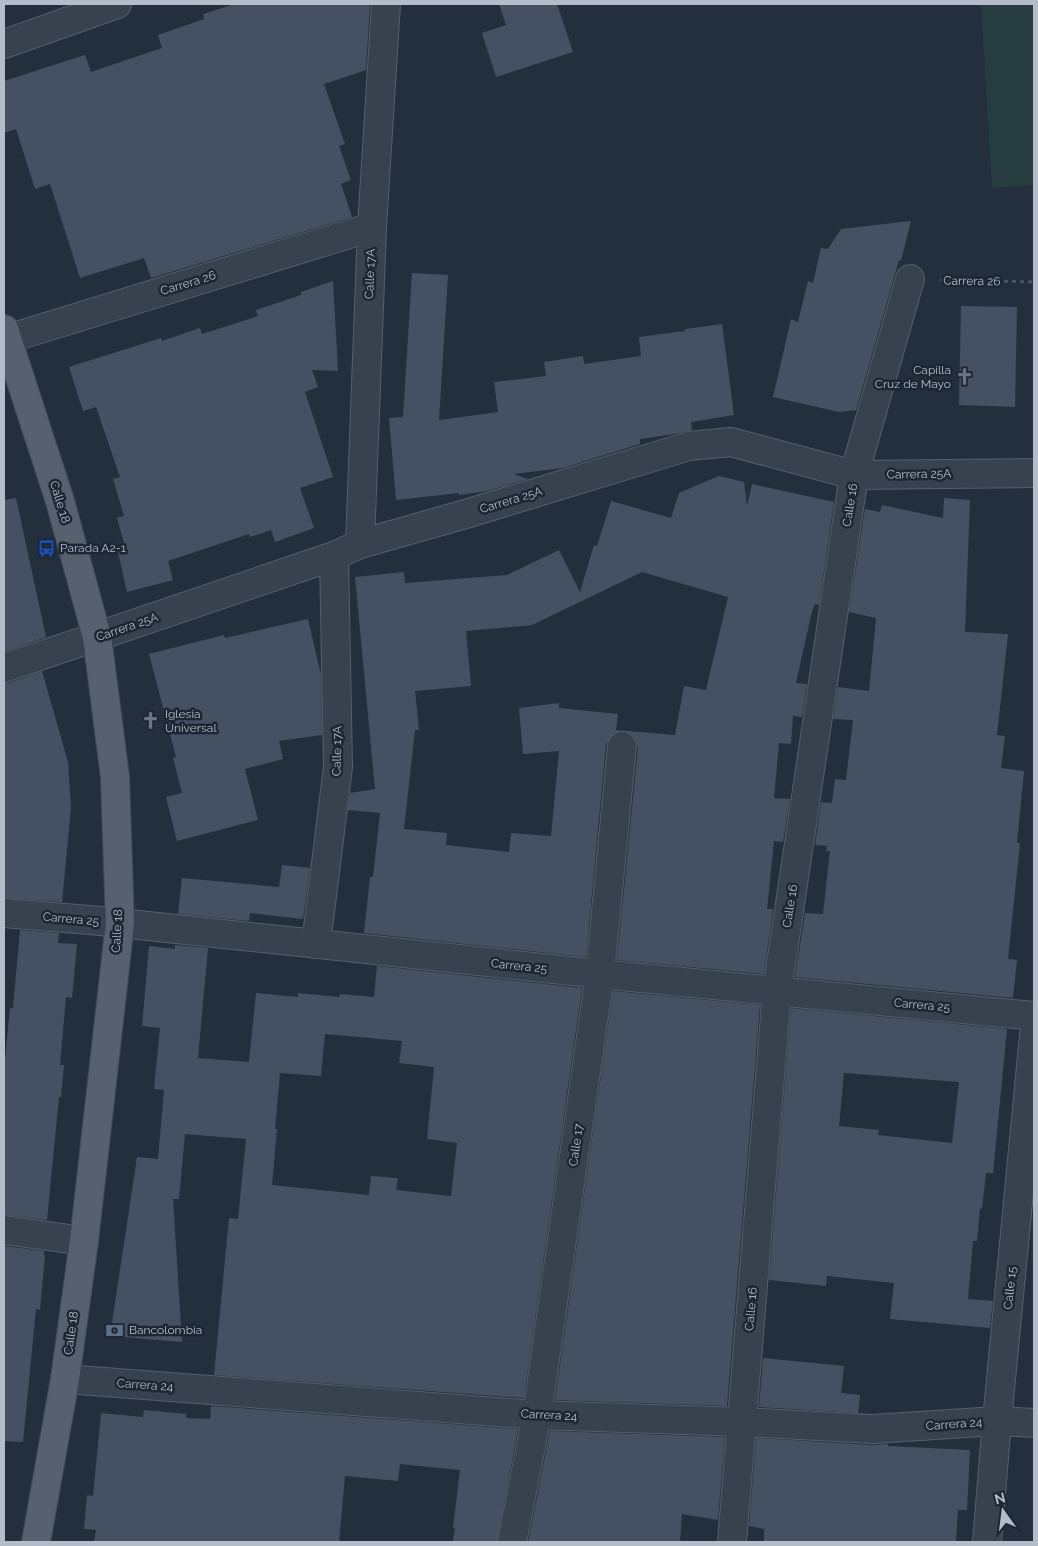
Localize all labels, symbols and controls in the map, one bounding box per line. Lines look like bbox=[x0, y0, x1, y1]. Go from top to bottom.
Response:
street label: Calle 17A bbox=[362, 249, 378, 299]
street label: Carrera 26 bbox=[159, 268, 217, 298]
street label: Carrera 26 bbox=[943, 274, 1001, 288]
place label: Capilla Cruz de Mayo bbox=[875, 363, 951, 391]
church icon: Capilla Cruz de Mayo bbox=[955, 367, 975, 387]
street label: Carrera 25A bbox=[887, 466, 951, 482]
street label: Calle 18 bbox=[47, 479, 73, 525]
street label: Calle 16 bbox=[840, 482, 860, 528]
street label: Carrera 25A bbox=[478, 484, 544, 516]
bus stop icon: Parada A2-1 bbox=[36, 538, 56, 558]
place label: Parada A2-1 bbox=[60, 541, 126, 555]
street label: Carrera 25A bbox=[94, 610, 160, 644]
place label: Iglesia Universal bbox=[165, 707, 217, 735]
church icon: Iglesia Universal bbox=[141, 711, 161, 731]
street label: Calle 17A bbox=[330, 726, 344, 776]
street label: Calle 16 bbox=[780, 883, 800, 929]
street label: Calle 18 bbox=[109, 909, 125, 953]
street label: Carrera 25 bbox=[42, 910, 100, 928]
street label: Carrera 25 bbox=[490, 956, 548, 976]
street label: Carrera 25 bbox=[893, 996, 951, 1014]
street label: Calle 17 bbox=[566, 1122, 586, 1167]
street label: Calle 15 bbox=[1001, 1265, 1019, 1310]
street label: Calle 16 bbox=[742, 1287, 760, 1331]
street label: Calle 18 bbox=[61, 1310, 81, 1356]
bank icon: Bancolombia bbox=[105, 1320, 125, 1340]
place label: Bancolombia bbox=[129, 1323, 202, 1337]
street label: Carrera 24 bbox=[116, 1376, 174, 1394]
street label: Carrera 24 bbox=[520, 1407, 578, 1423]
street label: Carrera 24 bbox=[925, 1415, 983, 1433]
north arrow bbox=[978, 1486, 1028, 1536]
text: N bbox=[993, 1489, 1007, 1507]

